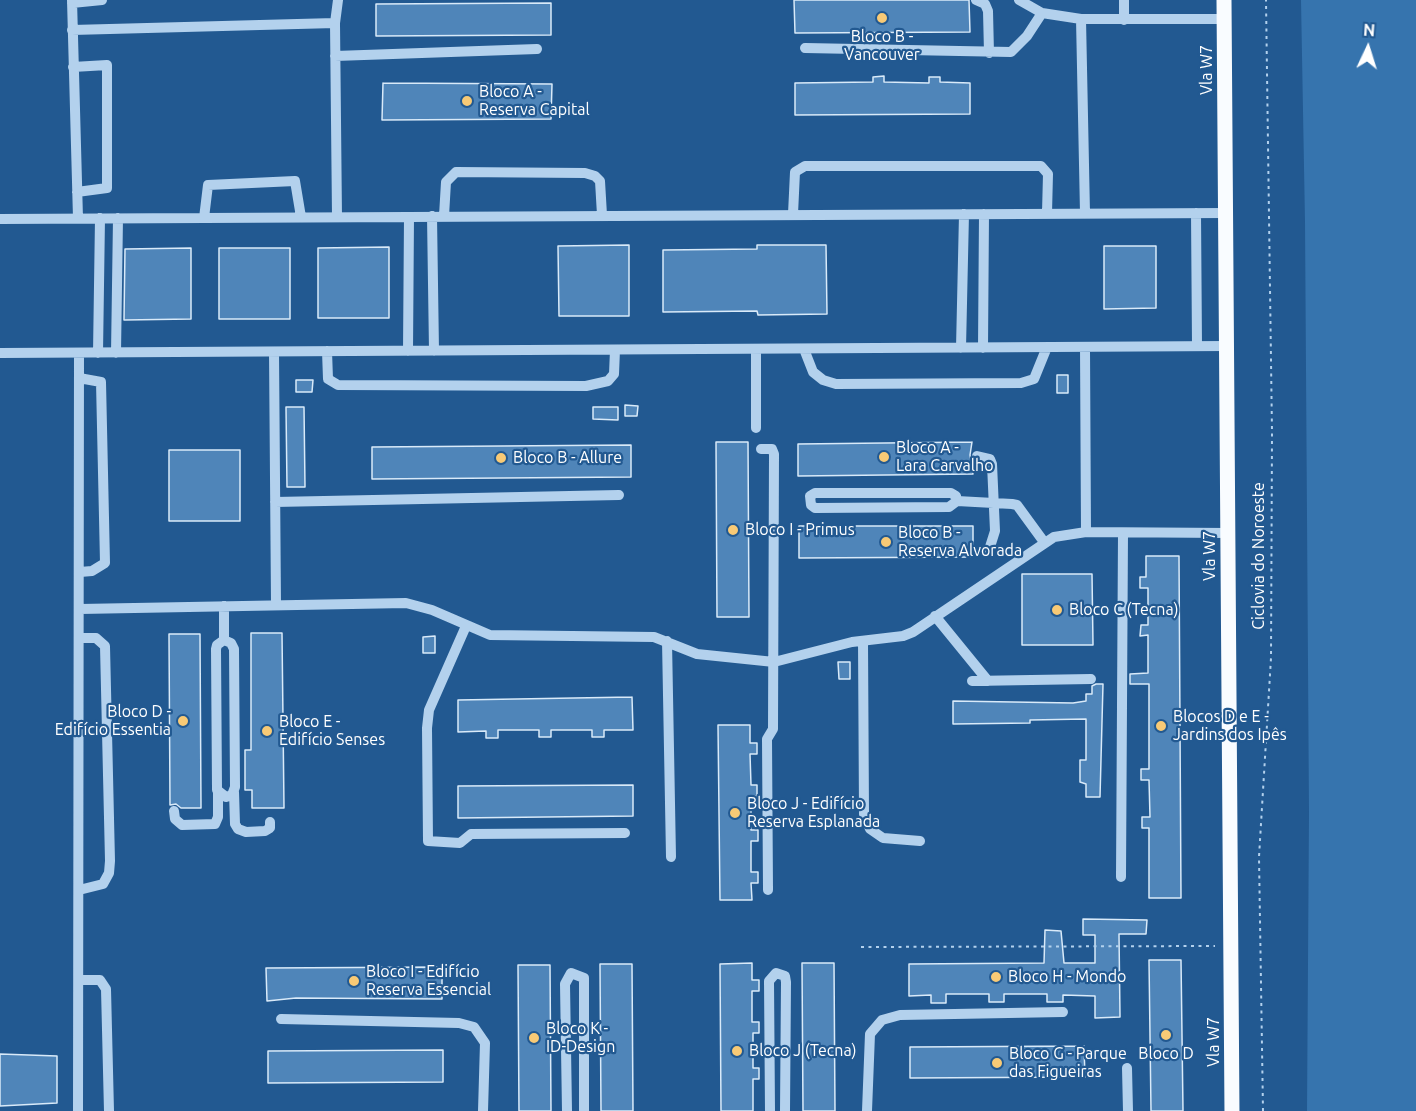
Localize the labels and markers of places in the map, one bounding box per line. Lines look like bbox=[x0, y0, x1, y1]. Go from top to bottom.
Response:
marker: Bloco B - Vancouver bbox=[875, 11, 889, 25]
place label: Bloco B - Vancouver bbox=[844, 27, 920, 65]
place label: Bloco A - Reserva Capital bbox=[479, 82, 590, 120]
marker: Bloco A - Reserva Capital bbox=[460, 94, 474, 108]
place label: Bloco A - Lara Carvalho bbox=[896, 438, 993, 476]
place label: Bloco B - Allure bbox=[513, 448, 622, 468]
marker: Bloco A - Lara Carvalho bbox=[877, 450, 891, 464]
marker: Bloco B - Allure bbox=[494, 451, 508, 465]
place label: Bloco I - Primus bbox=[745, 520, 855, 540]
marker: Bloco I - Primus bbox=[726, 523, 740, 537]
place label: Bloco B - Reserva Alvorada bbox=[898, 523, 1022, 561]
marker: Bloco B - Reserva Alvorada bbox=[879, 535, 893, 549]
place label: Bloco C (Tecna) bbox=[1069, 600, 1178, 620]
marker: Bloco C (Tecna) bbox=[1050, 603, 1064, 617]
place label: Bloco D - Edifício Essentia bbox=[55, 702, 171, 740]
place label: Blocos D e E - Jardins dos Ipês bbox=[1173, 707, 1287, 745]
place label: Bloco E - Edifício Senses bbox=[279, 712, 385, 750]
marker: Bloco D - Edifício Essentia bbox=[176, 714, 190, 728]
marker: Blocos D e E - Jardins dos Ipês bbox=[1154, 719, 1168, 733]
marker: Bloco E - Edifício Senses bbox=[260, 724, 274, 738]
place label: Bloco J - Edifício Reserva Esplanada bbox=[747, 794, 880, 832]
marker: Bloco J - Edifício Reserva Esplanada bbox=[728, 806, 742, 820]
place label: Bloco I - Edifício Reserva Essencial bbox=[366, 962, 491, 1000]
place label: Bloco H - Mondo bbox=[1008, 967, 1126, 987]
marker: Bloco H - Mondo bbox=[989, 970, 1003, 984]
marker: Bloco I - Edifício Reserva Essencial bbox=[347, 974, 361, 988]
place label: Bloco K - ID-Design bbox=[546, 1019, 615, 1057]
marker: Bloco D bbox=[1159, 1028, 1173, 1042]
marker: Bloco K - ID-Design bbox=[527, 1031, 541, 1045]
place label: Bloco J (Tecna) bbox=[749, 1041, 856, 1061]
marker: Bloco J (Tecna) bbox=[730, 1044, 744, 1058]
place label: Bloco G - Parque das Figueiras bbox=[1009, 1044, 1127, 1082]
place label: Bloco D bbox=[1138, 1044, 1194, 1064]
marker: Bloco G - Parque das Figueiras bbox=[990, 1056, 1004, 1070]

